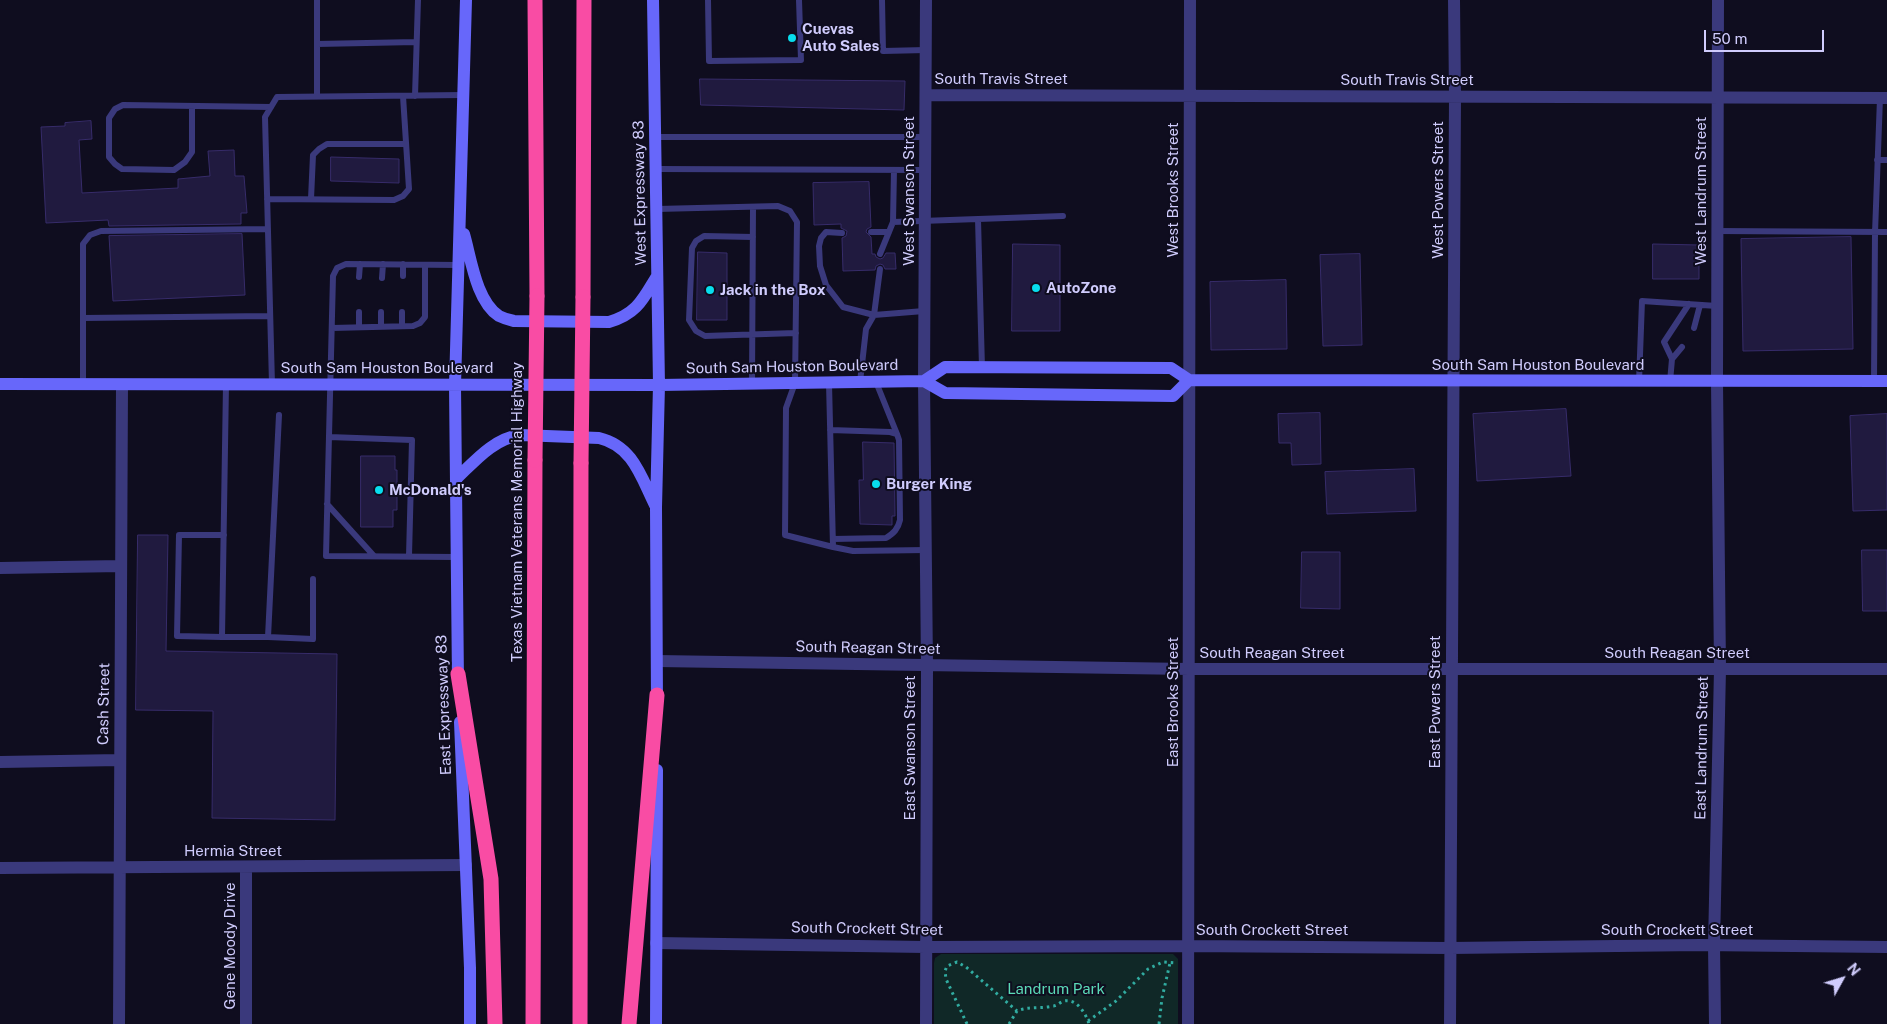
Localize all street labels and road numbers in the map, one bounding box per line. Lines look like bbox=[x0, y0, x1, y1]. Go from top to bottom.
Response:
street label: South Travis Street bbox=[934, 70, 1068, 88]
street label: South Travis Street bbox=[1340, 71, 1474, 89]
street label: West Swanson Street bbox=[900, 116, 918, 266]
street label: West Landrum Street bbox=[1692, 117, 1710, 265]
street label: West Expressway 83 bbox=[630, 120, 650, 266]
street label: West Powers Street bbox=[1429, 121, 1447, 259]
street label: West Brooks Street bbox=[1164, 122, 1182, 258]
street label: South Sam Houston Boulevard bbox=[685, 356, 899, 378]
street label: South Sam Houston Boulevard bbox=[1432, 356, 1644, 374]
street label: South Sam Houston Boulevard bbox=[281, 359, 493, 377]
street label: Texas Vietnam Veterans Memorial Highway bbox=[508, 362, 526, 662]
street label: East Expressway 83 bbox=[433, 634, 455, 776]
street label: East Powers Street bbox=[1426, 635, 1444, 769]
street label: East Brooks Street bbox=[1164, 637, 1182, 767]
street label: South Reagan Street bbox=[795, 638, 941, 658]
street label: South Reagan Street bbox=[1199, 644, 1345, 662]
street label: South Reagan Street bbox=[1604, 644, 1750, 662]
street label: Cash Street bbox=[94, 663, 114, 745]
street label: East Swanson Street bbox=[901, 675, 919, 821]
street label: East Landrum Street bbox=[1692, 676, 1712, 820]
street label: Hermia Street bbox=[184, 842, 282, 860]
street label: Gene Moody Drive bbox=[221, 883, 239, 1009]
street label: South Crockett Street bbox=[791, 919, 943, 939]
street label: South Crockett Street bbox=[1196, 921, 1348, 939]
street label: South Crockett Street bbox=[1601, 921, 1753, 939]

